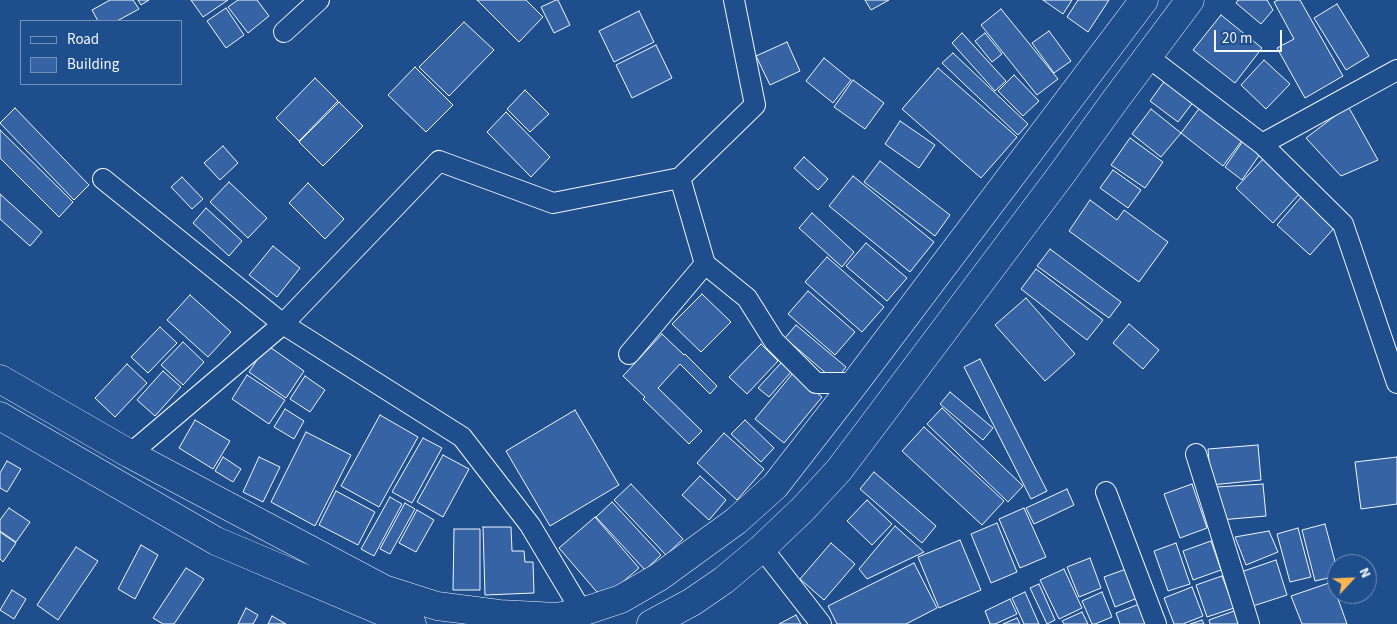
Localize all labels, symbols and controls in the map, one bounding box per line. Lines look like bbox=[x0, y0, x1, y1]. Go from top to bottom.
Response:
legend bbox=[20, 20, 182, 85]
scale bar bbox=[1217, 20, 1284, 52]
text: 20 m bbox=[1222, 28, 1252, 49]
text: Road bbox=[67, 29, 99, 50]
text: Building bbox=[67, 54, 119, 75]
north arrow bbox=[1327, 554, 1377, 604]
text: N bbox=[1354, 565, 1376, 582]

